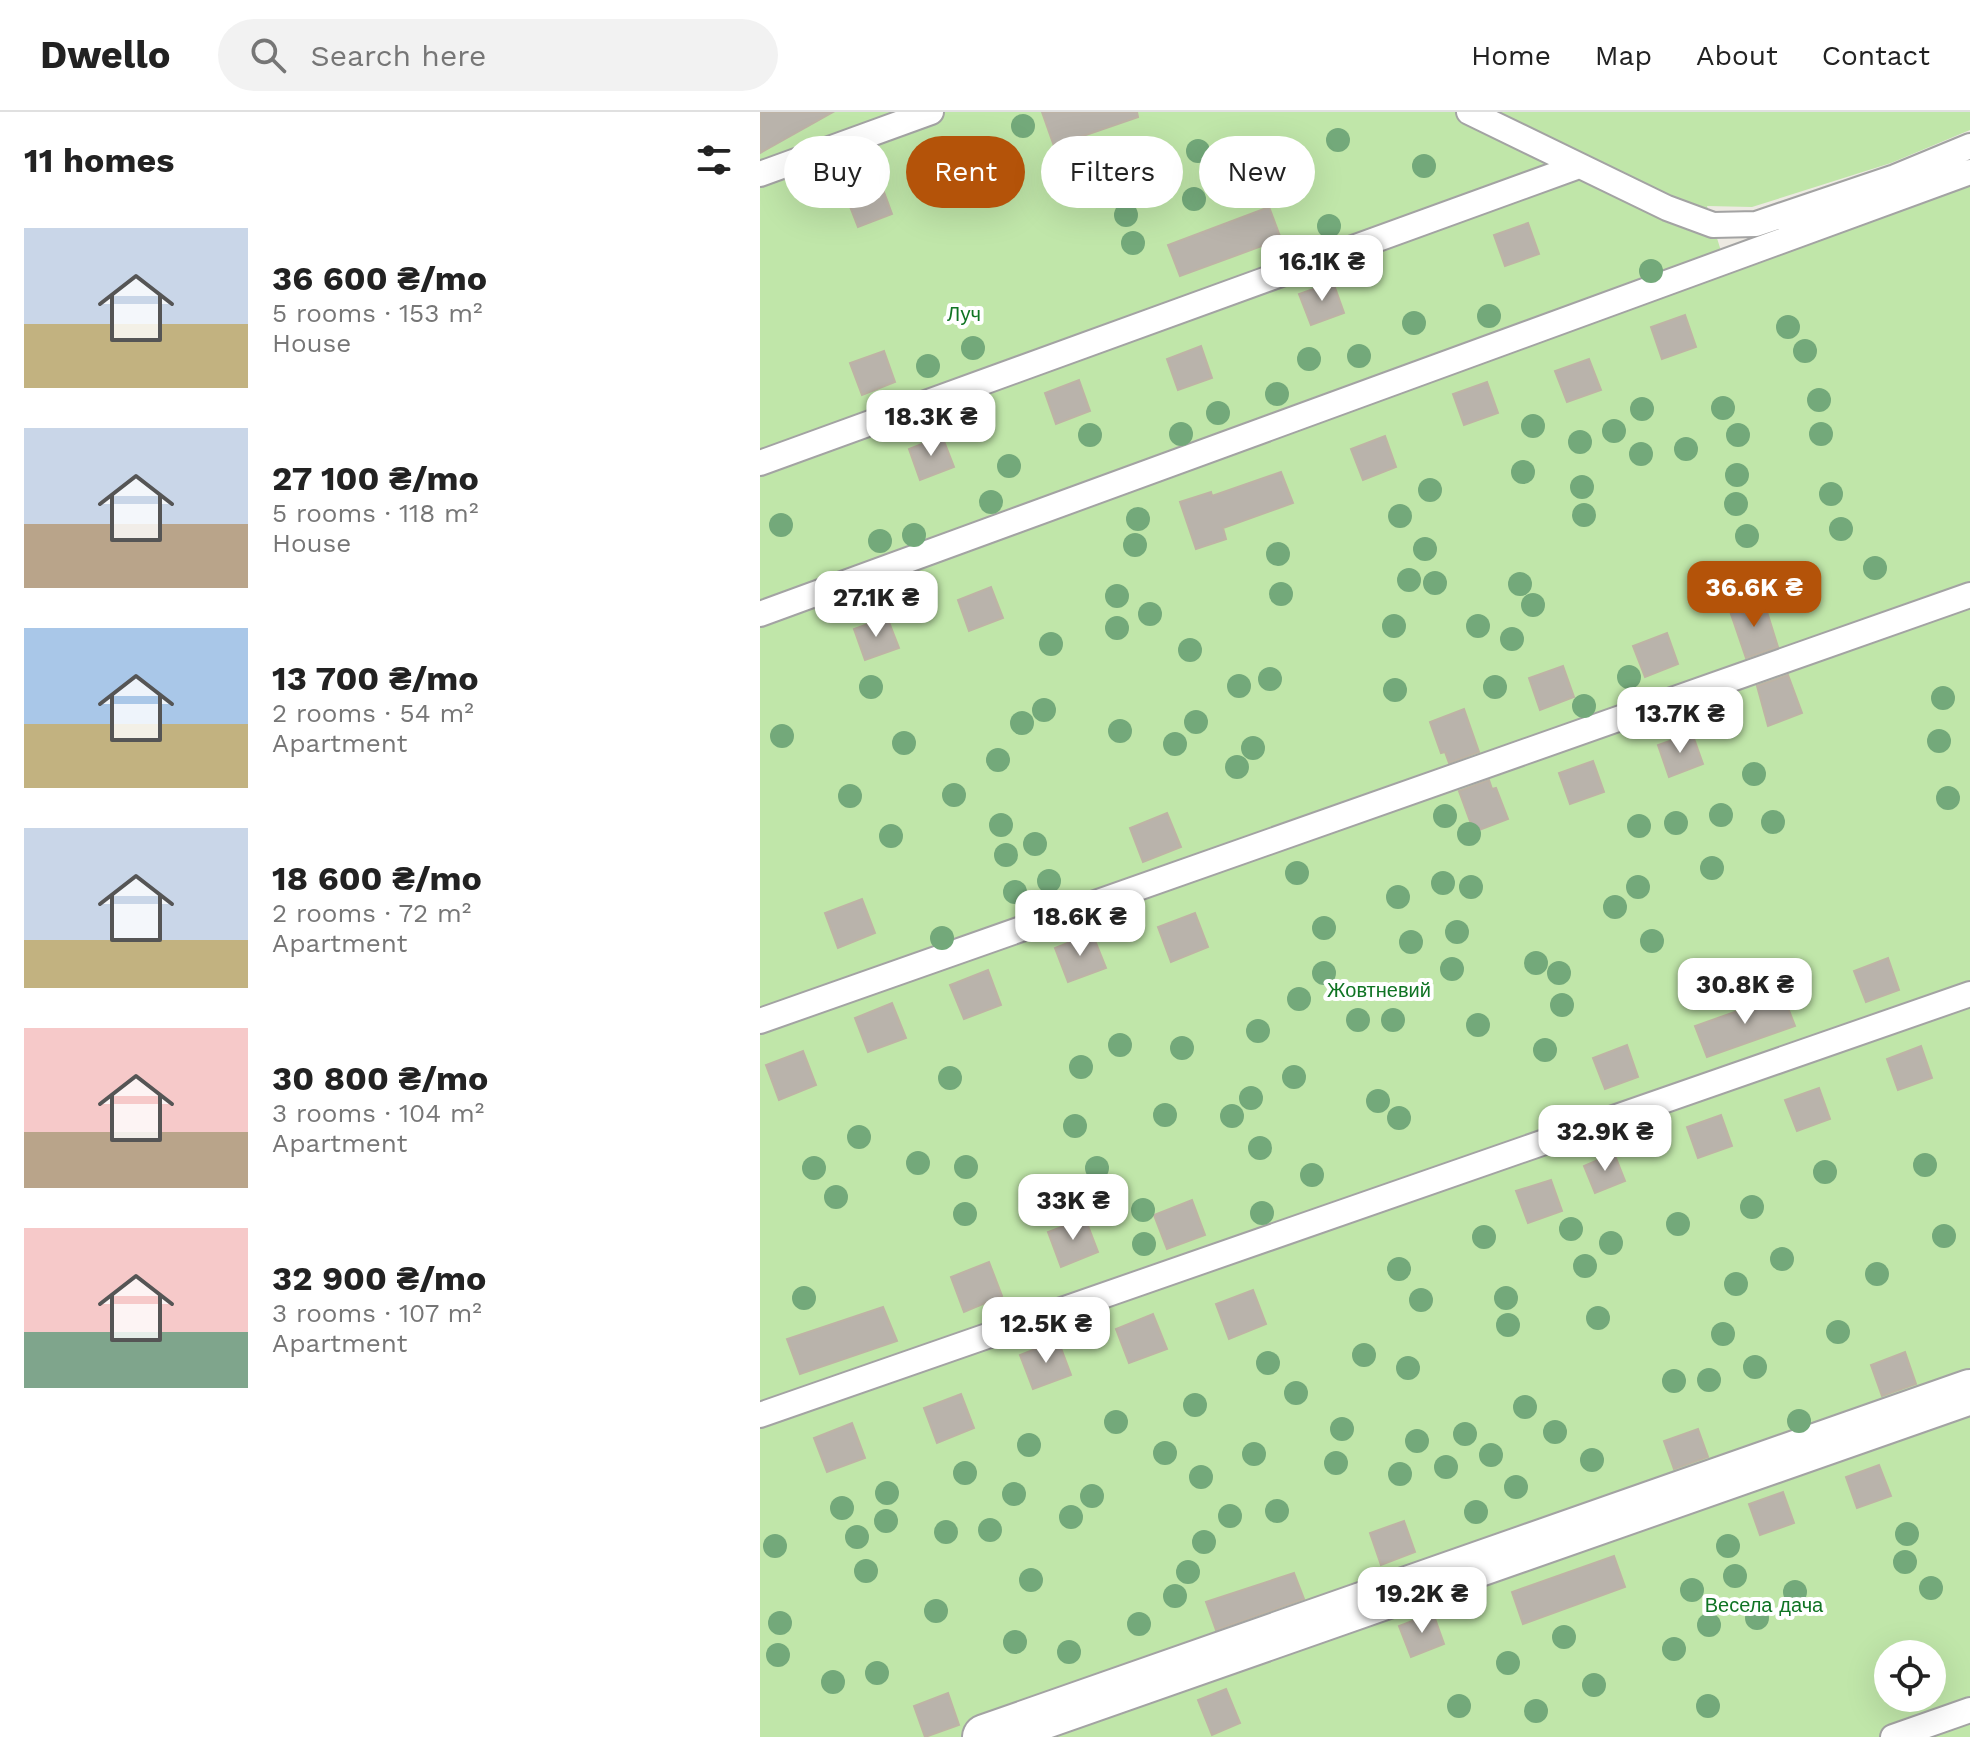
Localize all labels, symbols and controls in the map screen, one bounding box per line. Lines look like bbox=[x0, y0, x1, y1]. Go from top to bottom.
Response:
search box bbox=[218, 19, 778, 91]
text: Dwello bbox=[40, 33, 170, 77]
icon: search bbox=[246, 33, 290, 77]
text: Search here bbox=[310, 38, 486, 73]
text: Home bbox=[1471, 39, 1551, 72]
text: Map bbox=[1595, 39, 1652, 72]
text: About bbox=[1696, 39, 1778, 72]
text: Contact bbox=[1822, 39, 1930, 72]
chip: Buy bbox=[784, 136, 890, 208]
chip: Rent bbox=[906, 136, 1025, 208]
chip: Filters bbox=[1041, 136, 1183, 208]
chip: New bbox=[1199, 136, 1315, 208]
icon: filters bbox=[692, 138, 736, 182]
text: 11 homes bbox=[24, 140, 174, 180]
pin: 16.1K ₴ bbox=[1248, 235, 1396, 303]
text: 16.1K ₴ bbox=[1279, 246, 1365, 276]
text: 36 600 ₴/mo bbox=[272, 258, 487, 298]
icon: home bbox=[88, 260, 184, 356]
text: 5 rooms · 153 m² bbox=[272, 298, 483, 328]
park label: Луч bbox=[947, 302, 981, 326]
text: House bbox=[272, 328, 351, 358]
pin: 18.3K ₴ bbox=[857, 390, 1005, 458]
text: 18.3K ₴ bbox=[884, 401, 978, 431]
text: 27 100 ₴/mo bbox=[272, 458, 479, 498]
icon: home bbox=[88, 460, 184, 556]
text: 5 rooms · 118 m² bbox=[272, 498, 478, 528]
text: House bbox=[272, 528, 351, 558]
pin: 36.6K ₴ bbox=[1680, 561, 1828, 629]
pin: 27.1K ₴ bbox=[802, 571, 950, 639]
text: 36.6K ₴ bbox=[1705, 572, 1803, 602]
text: 27.1K ₴ bbox=[833, 582, 919, 612]
text: 13 700 ₴/mo bbox=[272, 658, 479, 698]
icon: home bbox=[88, 660, 184, 756]
pin: 13.7K ₴ bbox=[1606, 687, 1754, 755]
text: 2 rooms · 54 m² bbox=[272, 698, 474, 728]
text: 13.7K ₴ bbox=[1635, 698, 1725, 728]
text: Apartment bbox=[272, 728, 408, 758]
text: 18 600 ₴/mo bbox=[272, 858, 482, 898]
icon: home bbox=[88, 860, 184, 956]
pin: 18.6K ₴ bbox=[1006, 890, 1154, 958]
text: 2 rooms · 72 m² bbox=[272, 898, 471, 928]
text: 18.6K ₴ bbox=[1033, 901, 1127, 931]
text: Apartment bbox=[272, 928, 408, 958]
pin: 30.8K ₴ bbox=[1671, 958, 1819, 1026]
text: 30.8K ₴ bbox=[1696, 969, 1794, 999]
park label: Жовтневий bbox=[1327, 978, 1431, 1002]
text: 30 800 ₴/mo bbox=[272, 1058, 488, 1098]
icon: home bbox=[88, 1060, 184, 1156]
text: 3 rooms · 104 m² bbox=[272, 1098, 484, 1128]
pin: 32.9K ₴ bbox=[1531, 1105, 1679, 1173]
text: 32.9K ₴ bbox=[1556, 1116, 1654, 1146]
text: Apartment bbox=[272, 1128, 408, 1158]
pin: 33K ₴ bbox=[1017, 1174, 1129, 1242]
text: 33K ₴ bbox=[1036, 1185, 1110, 1215]
text: 32 900 ₴/mo bbox=[272, 1258, 486, 1298]
icon: home bbox=[88, 1260, 184, 1356]
pin: 12.5K ₴ bbox=[972, 1297, 1120, 1365]
text: 3 rooms · 107 m² bbox=[272, 1298, 482, 1328]
text: 12.5K ₴ bbox=[1000, 1308, 1092, 1338]
text: Apartment bbox=[272, 1328, 408, 1358]
pin: 19.2K ₴ bbox=[1348, 1567, 1496, 1635]
text: 19.2K ₴ bbox=[1376, 1578, 1468, 1608]
park label: Весела дача bbox=[1705, 1593, 1824, 1617]
map controls bbox=[1874, 1640, 1946, 1712]
button: locate bbox=[1874, 1640, 1946, 1712]

